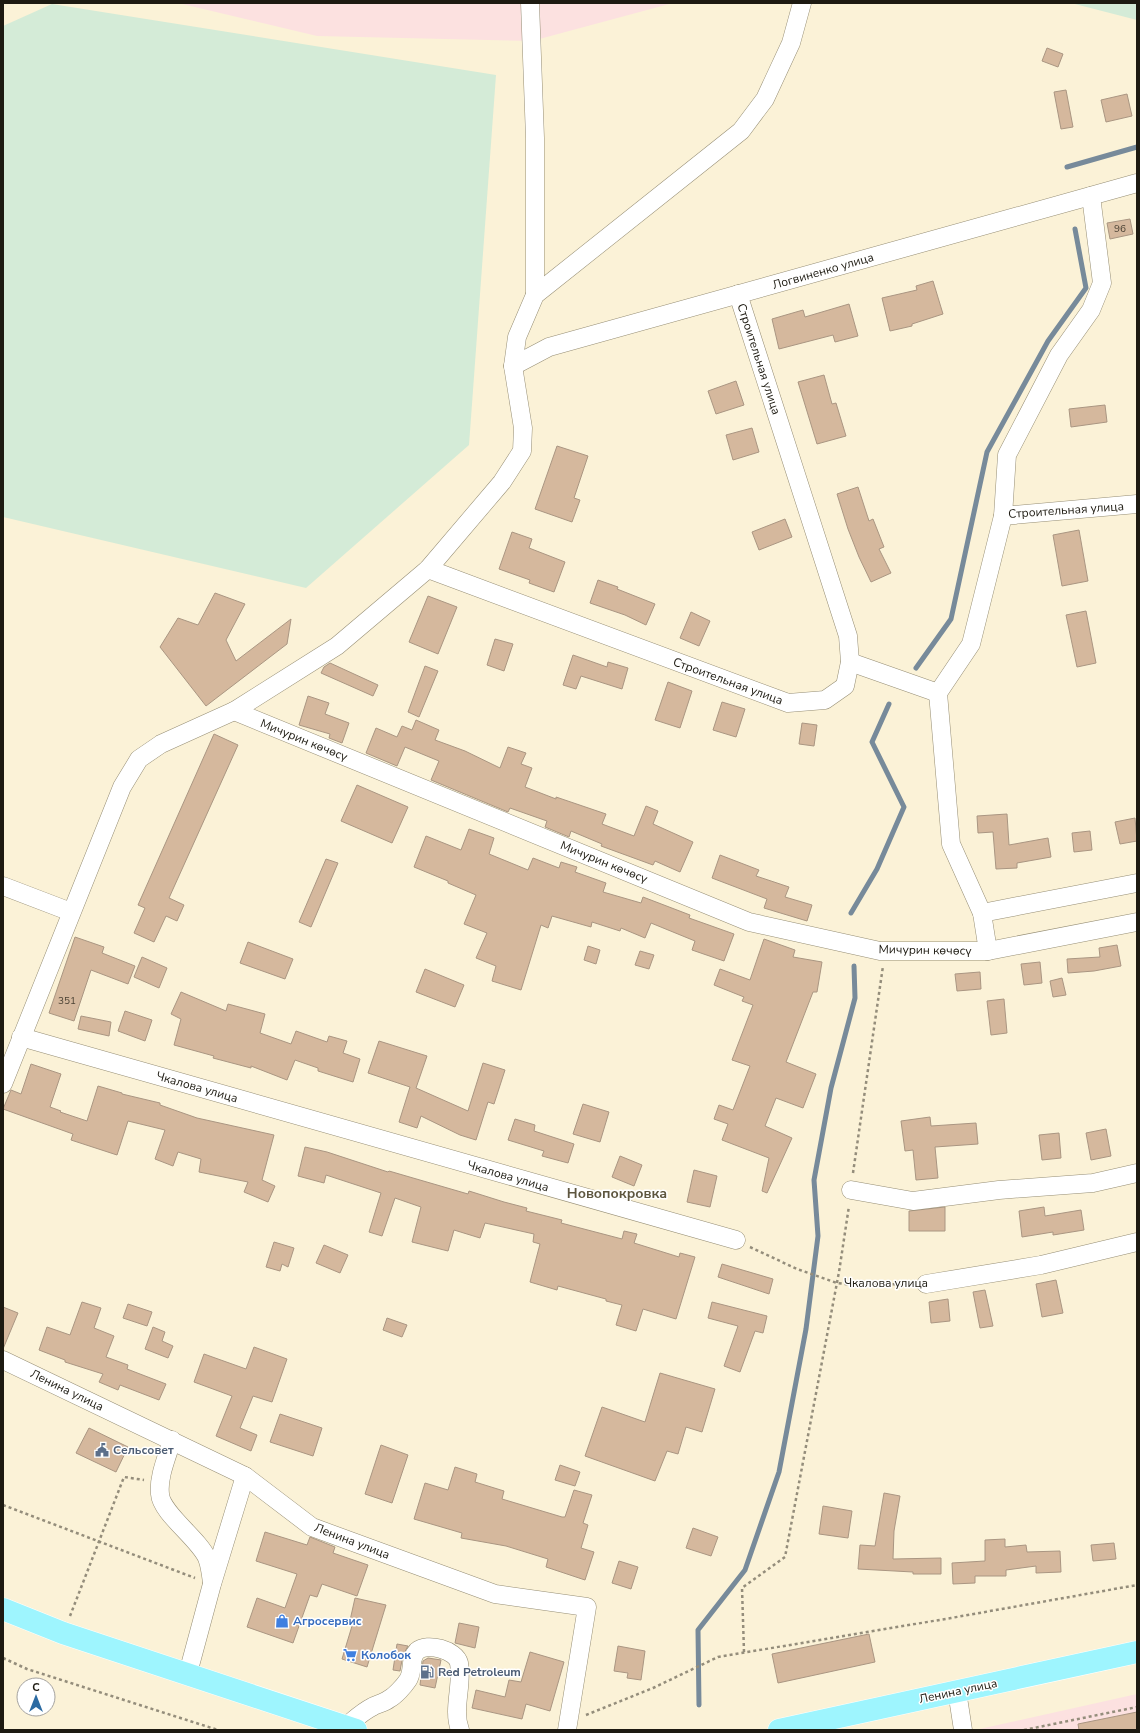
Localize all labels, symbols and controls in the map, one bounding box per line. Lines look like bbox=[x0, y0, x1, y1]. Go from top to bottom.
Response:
house number: 96 bbox=[1114, 222, 1126, 236]
street label: Логвиненко улица bbox=[770, 249, 876, 293]
street label: Строительная улица bbox=[733, 301, 785, 417]
street label: Строительная улица bbox=[1008, 498, 1124, 522]
street label: Строительная улица bbox=[671, 654, 785, 708]
street label: Мичурин көчөсү bbox=[258, 715, 351, 765]
street label: Мичурин көчөсү bbox=[558, 837, 651, 887]
street label: Мичурин көчөсү bbox=[878, 941, 972, 959]
house number: 351 bbox=[58, 994, 76, 1008]
street label: Чкалова улица bbox=[154, 1068, 240, 1106]
street label: Чкалова улица bbox=[465, 1157, 551, 1195]
district label: Новопокровка bbox=[567, 1184, 667, 1203]
street label: Чкалова улица bbox=[844, 1275, 928, 1291]
street label: Ленина улица bbox=[28, 1365, 106, 1415]
public building icon: Сельсовет bbox=[94, 1442, 110, 1458]
place label: Сельсовет bbox=[113, 1442, 174, 1458]
street label: Ленина улица bbox=[312, 1519, 392, 1563]
shop icon: Агросервис bbox=[274, 1613, 290, 1629]
place label: Агросервис bbox=[293, 1613, 362, 1629]
supermarket icon: Колобок bbox=[342, 1647, 358, 1663]
place label: Колобок bbox=[361, 1647, 411, 1663]
fuel station icon: Red Petroleum bbox=[419, 1664, 435, 1680]
place label: Red Petroleum bbox=[438, 1664, 521, 1680]
street label: Ленина улица bbox=[917, 1675, 999, 1707]
north arrow bbox=[16, 1677, 56, 1717]
text: С bbox=[32, 1680, 40, 1695]

